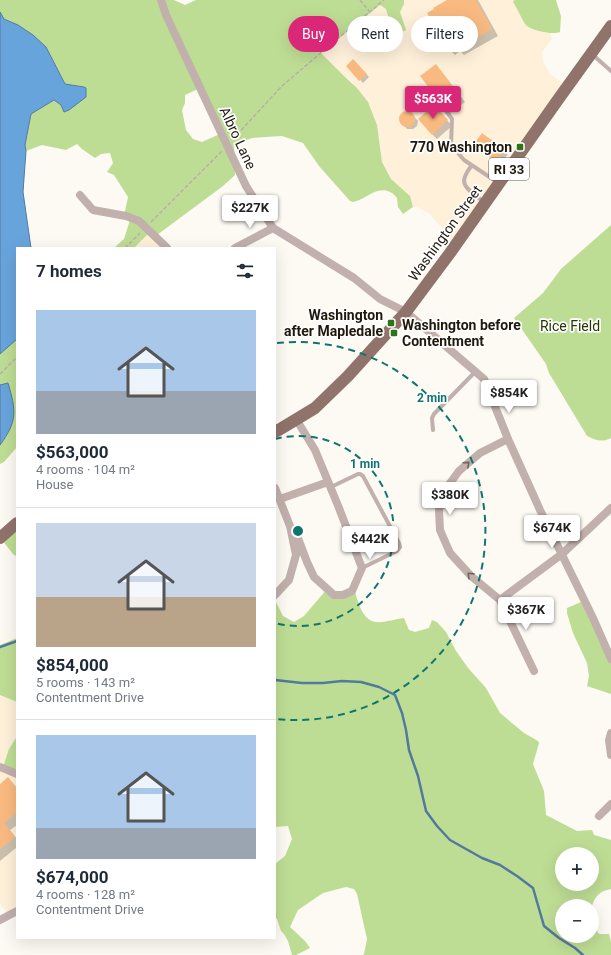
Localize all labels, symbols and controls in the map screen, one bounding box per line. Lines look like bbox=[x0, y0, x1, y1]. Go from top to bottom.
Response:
chip: Buy bbox=[288, 16, 339, 52]
chip: Rent bbox=[347, 16, 403, 52]
chip: Filters bbox=[411, 16, 478, 52]
pin: $563K bbox=[405, 86, 461, 120]
text: $563K bbox=[414, 91, 452, 106]
street label: Albro Lane bbox=[217, 104, 259, 172]
place label: 770 Washington bbox=[410, 139, 512, 155]
marker: 770 Washington bbox=[515, 142, 525, 152]
road number: RI 33 bbox=[489, 158, 529, 180]
street label: Washington Street bbox=[405, 182, 485, 284]
pin: $227K bbox=[222, 195, 278, 229]
text: $227K bbox=[231, 200, 269, 215]
icon: filters bbox=[234, 260, 256, 282]
text: 7 homes bbox=[36, 261, 102, 281]
place label: Washington after Mapledale bbox=[284, 307, 383, 339]
place label: Washington before Contentment bbox=[402, 317, 521, 349]
marker: Washington after Mapledale bbox=[386, 318, 396, 328]
park label: Rice Field bbox=[540, 318, 600, 334]
marker: Washington before Contentment bbox=[389, 328, 399, 338]
icon: home bbox=[110, 336, 182, 408]
pin: $854K bbox=[481, 380, 537, 414]
text: $854K bbox=[490, 385, 528, 400]
text: 2 min bbox=[417, 391, 447, 405]
text: $563,000 bbox=[36, 442, 108, 462]
text: 1 min bbox=[350, 457, 380, 471]
one-way arrow bbox=[462, 461, 470, 469]
text: 4 rooms · 104 m² bbox=[36, 462, 135, 477]
text: House bbox=[36, 477, 73, 492]
pin: $380K bbox=[422, 482, 478, 516]
text: $380K bbox=[431, 487, 469, 502]
pin: $674K bbox=[524, 515, 580, 549]
text: $674K bbox=[533, 520, 571, 535]
centre of rings bbox=[291, 524, 305, 538]
pin: $442K bbox=[342, 526, 398, 560]
text: $442K bbox=[351, 531, 389, 546]
icon: home bbox=[110, 549, 182, 621]
one-way arrow bbox=[467, 572, 475, 579]
pin: $367K bbox=[498, 597, 554, 631]
text: $367K bbox=[507, 602, 545, 617]
text: $854,000 bbox=[36, 655, 108, 675]
text: 5 rooms · 143 m² bbox=[36, 675, 135, 690]
text: Contentment Drive bbox=[36, 690, 144, 705]
icon: home bbox=[110, 761, 182, 833]
map controls bbox=[555, 847, 599, 943]
button: + bbox=[555, 847, 599, 891]
text: $674,000 bbox=[36, 867, 108, 887]
text: 4 rooms · 128 m² bbox=[36, 887, 135, 902]
button: − bbox=[555, 899, 599, 943]
text: Contentment Drive bbox=[36, 902, 144, 917]

